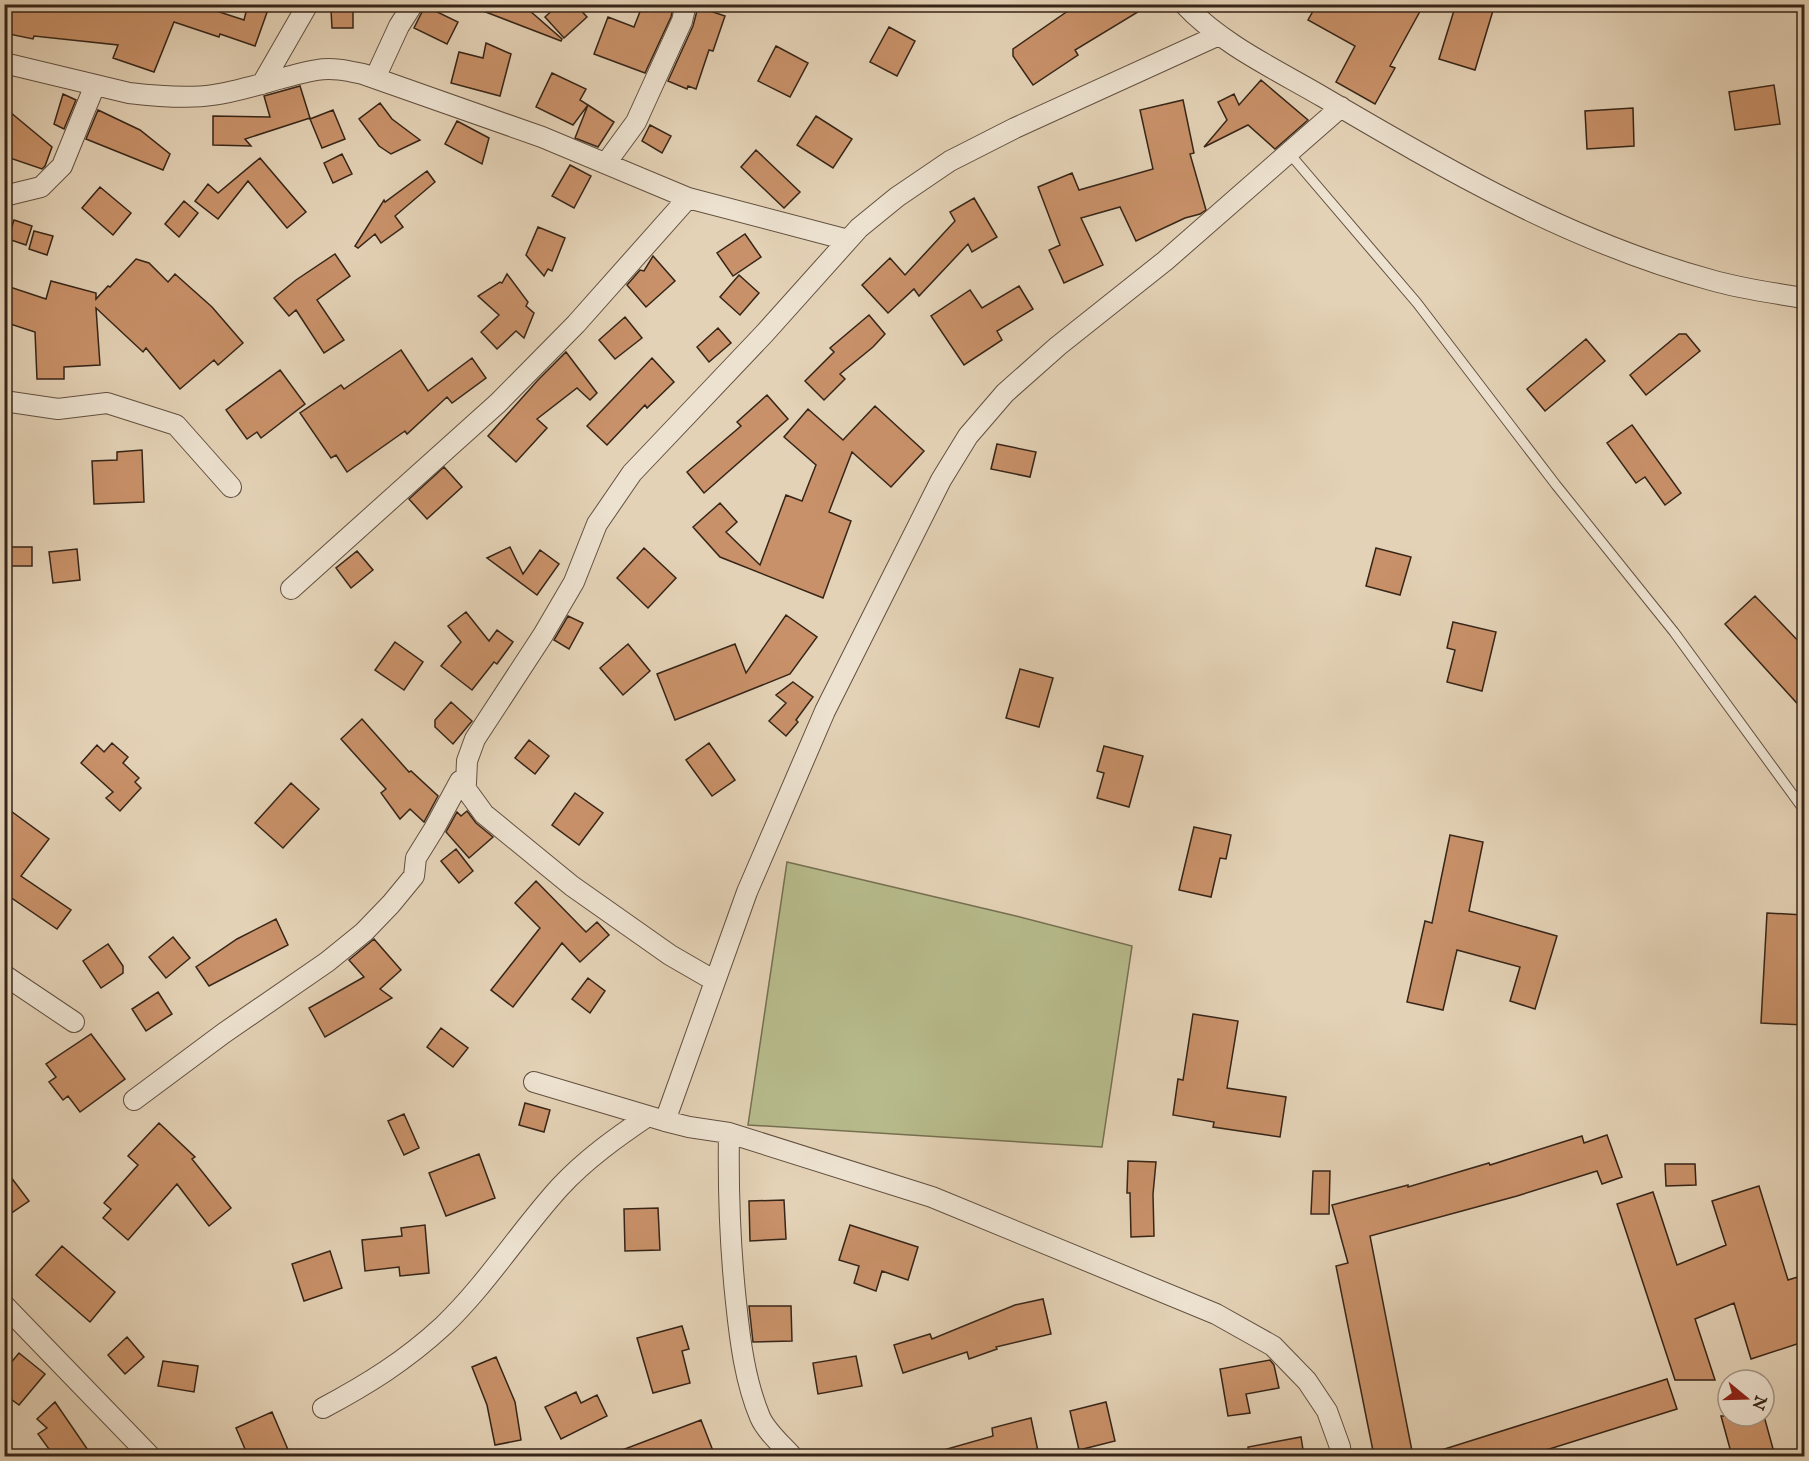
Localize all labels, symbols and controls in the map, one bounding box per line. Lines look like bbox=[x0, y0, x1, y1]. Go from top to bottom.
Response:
north arrow bbox=[1716, 1368, 1776, 1428]
text: N bbox=[1747, 1391, 1770, 1412]

